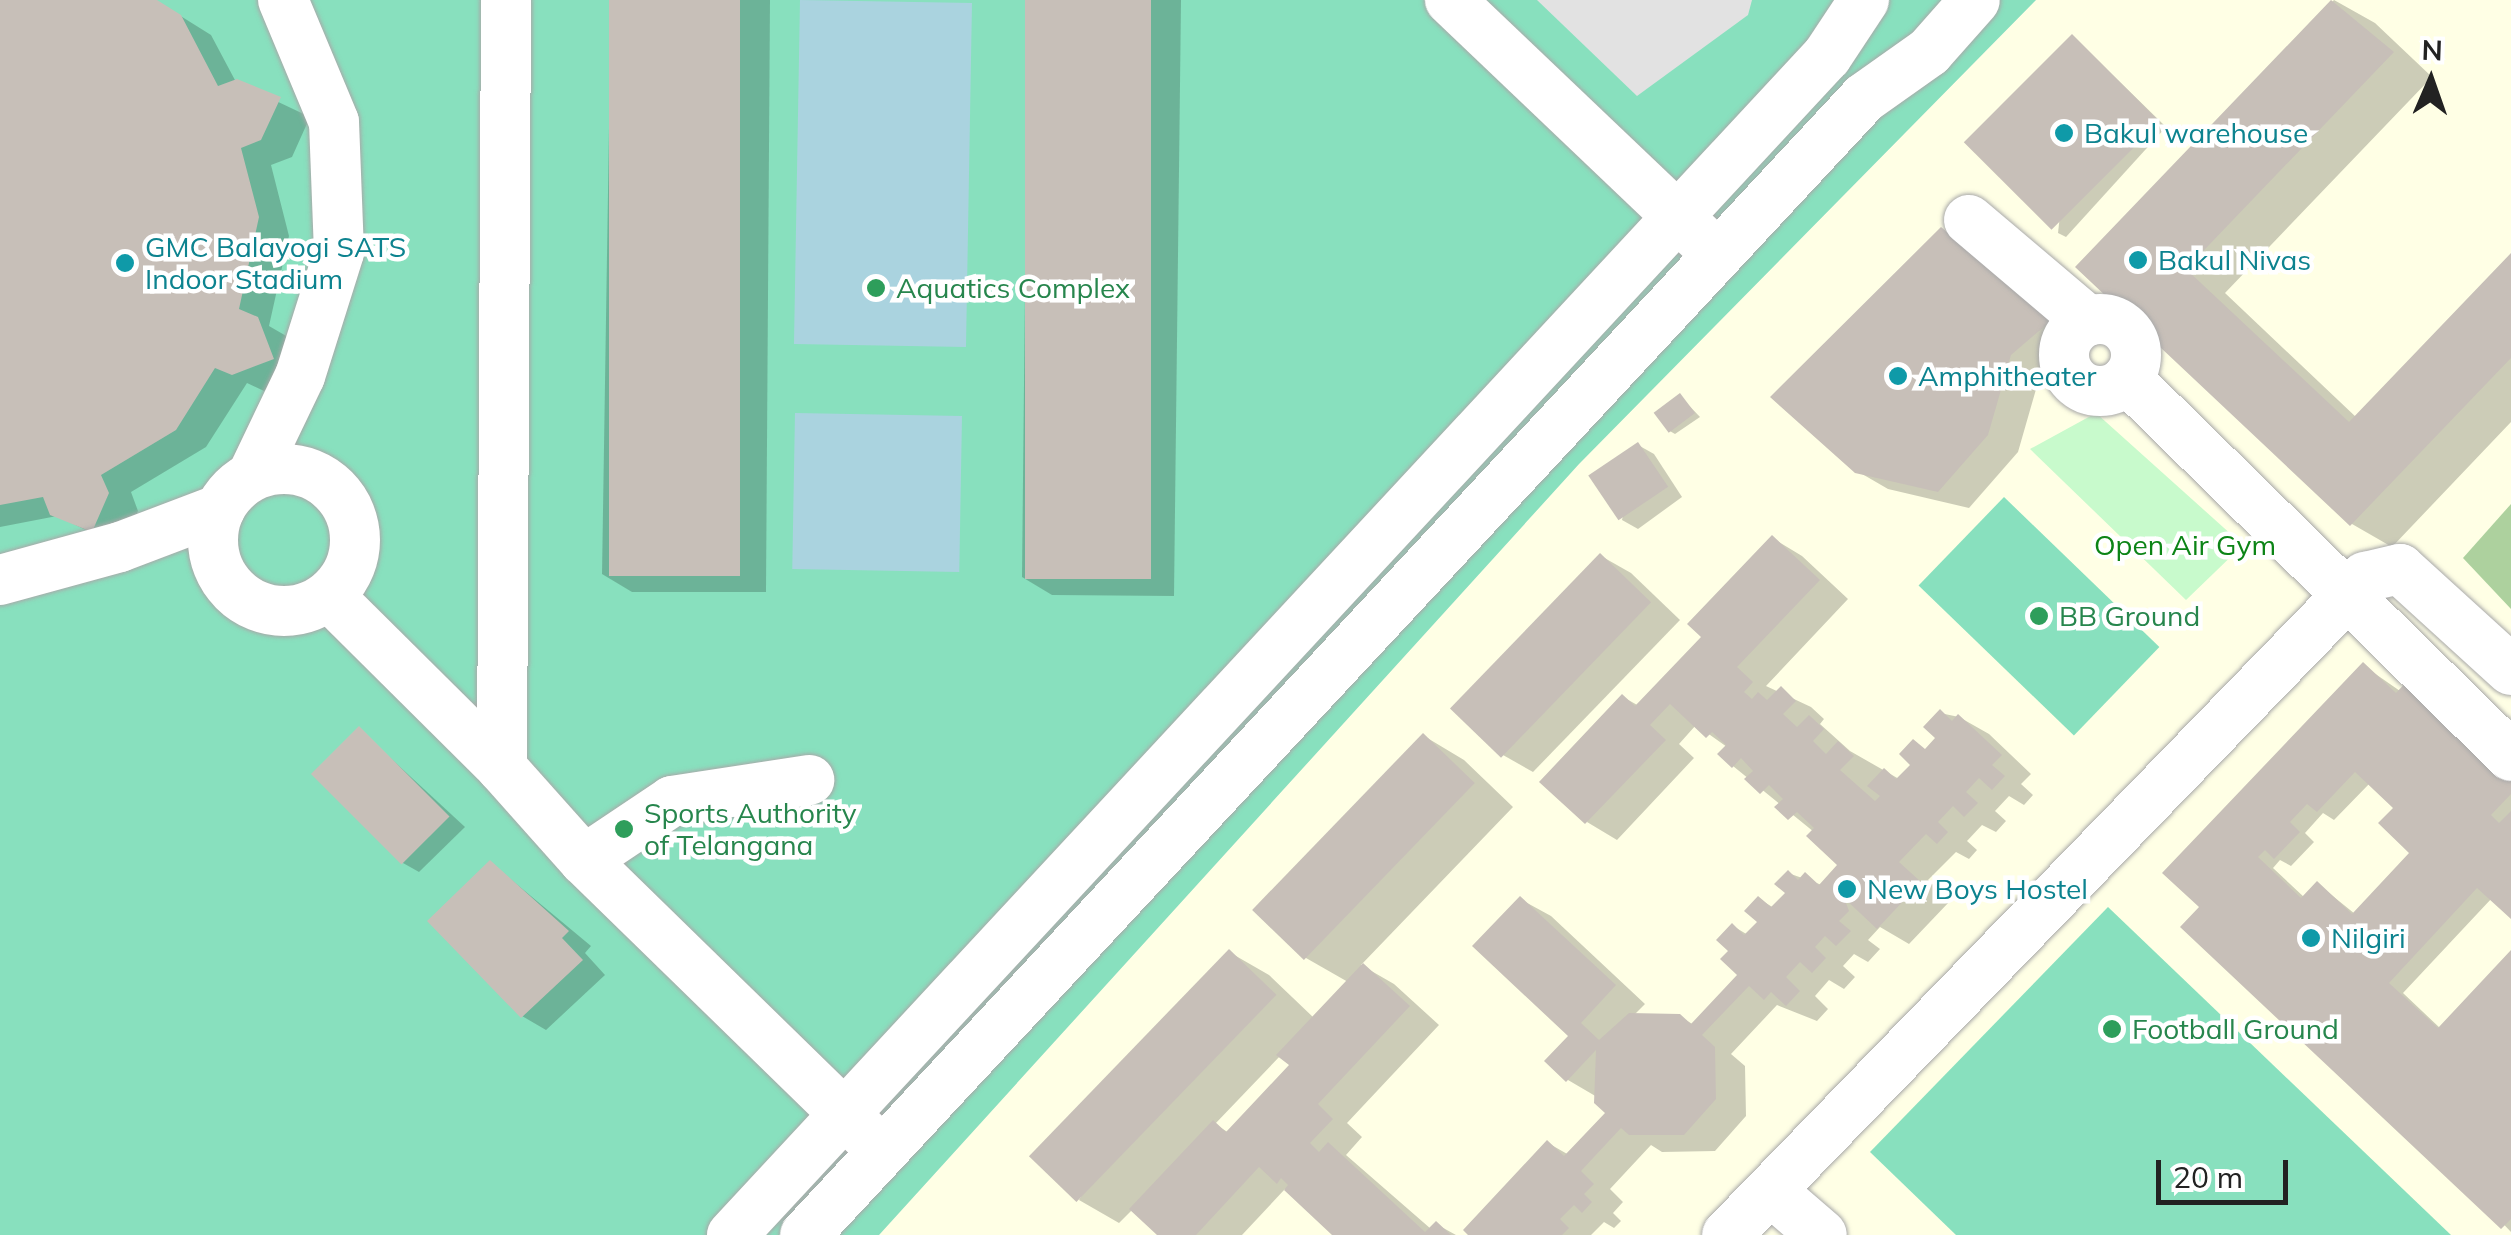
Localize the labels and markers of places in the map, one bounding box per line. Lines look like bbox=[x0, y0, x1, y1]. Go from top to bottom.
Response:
place label: Bakul warehouse bbox=[2084, 116, 2308, 150]
marker: Bakul warehouse bbox=[2053, 122, 2075, 144]
place label: GMC Balayogi SATS Indoor Stadium bbox=[145, 230, 406, 296]
place label: Bakul Nivas bbox=[2158, 243, 2311, 277]
marker: Bakul Nivas bbox=[2127, 249, 2149, 271]
marker: GMC Balayogi SATS Indoor Stadium bbox=[114, 252, 136, 274]
place label: Aquatics Complex bbox=[896, 271, 1130, 305]
marker: Aquatics Complex bbox=[865, 277, 887, 299]
place label: Amphitheater bbox=[1918, 359, 2096, 393]
marker: Amphitheater bbox=[1887, 365, 1909, 387]
place label: BB Ground bbox=[2059, 599, 2200, 633]
marker: BB Ground bbox=[2028, 605, 2050, 627]
place label: Sports Authority of Telangana bbox=[644, 796, 857, 862]
marker: Sports Authority of Telangana bbox=[613, 818, 635, 840]
place label: New Boys Hostel bbox=[1867, 872, 2088, 906]
marker: New Boys Hostel bbox=[1836, 878, 1858, 900]
place label: Nilgiri bbox=[2331, 921, 2406, 955]
marker: Nilgiri bbox=[2300, 927, 2322, 949]
place label: Football Ground bbox=[2132, 1012, 2339, 1046]
marker: Football Ground bbox=[2101, 1018, 2123, 1040]

